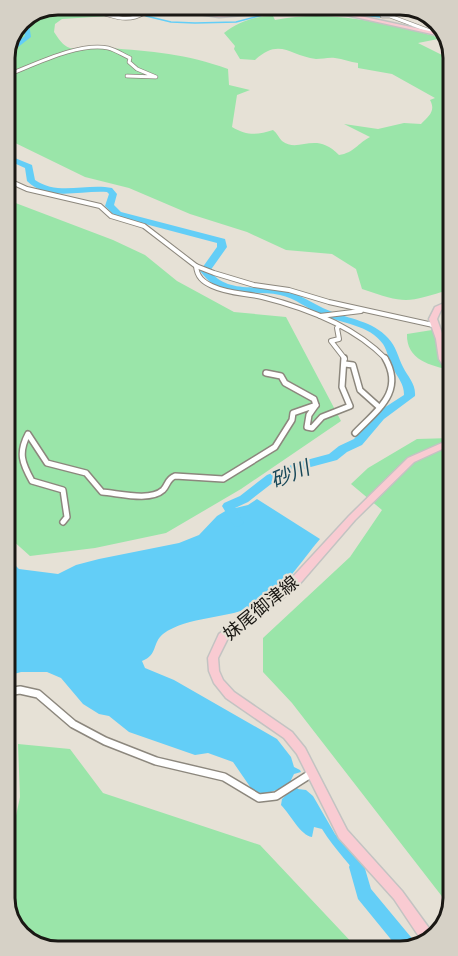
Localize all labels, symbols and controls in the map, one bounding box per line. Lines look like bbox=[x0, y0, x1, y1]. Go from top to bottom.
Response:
water label: 砂川 bbox=[267, 455, 315, 493]
street label: 妹尾御津線 bbox=[219, 571, 303, 645]

